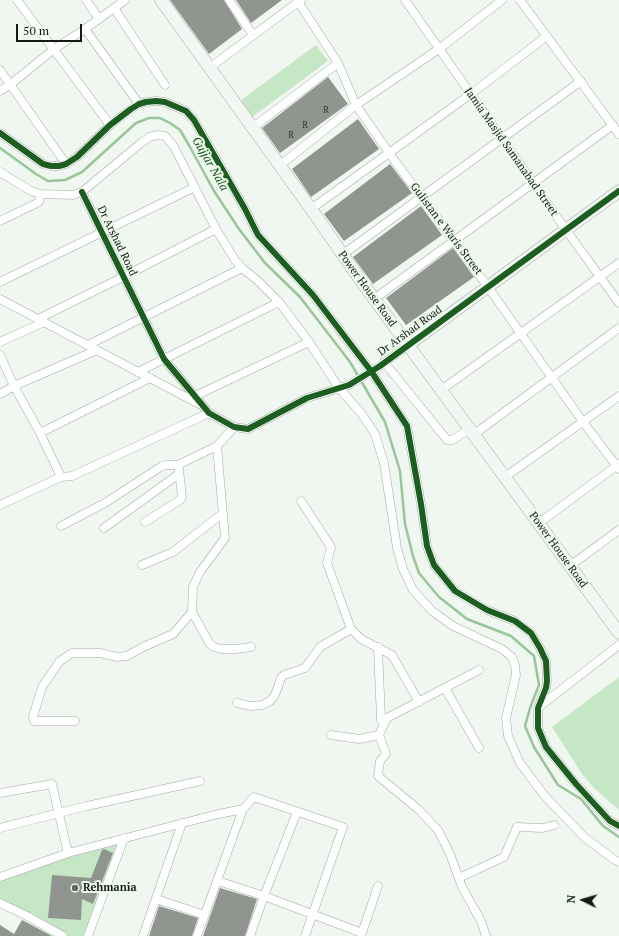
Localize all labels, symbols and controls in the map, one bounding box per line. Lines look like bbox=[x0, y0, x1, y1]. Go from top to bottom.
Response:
scale bar bbox=[18, 16, 84, 42]
text: 50 m bbox=[23, 23, 49, 38]
street label: Jamia Masjid Samanabad Street bbox=[462, 85, 560, 219]
house number: R bbox=[323, 105, 329, 115]
house number: R bbox=[302, 120, 308, 130]
house number: R bbox=[288, 130, 294, 140]
water label: Gujjar Nala bbox=[189, 134, 231, 194]
street label: Gulistan e Waris Street bbox=[407, 180, 485, 278]
street label: Dr Arshad Road bbox=[94, 204, 140, 278]
street label: Power House Road bbox=[335, 249, 399, 329]
street label: Dr Arshad Road bbox=[375, 303, 445, 359]
street label: Power House Road bbox=[526, 510, 590, 590]
north arrow bbox=[563, 880, 603, 920]
place label: Rehmania bbox=[83, 881, 137, 895]
marker: Rehmania bbox=[70, 883, 80, 893]
text: N bbox=[564, 894, 578, 904]

